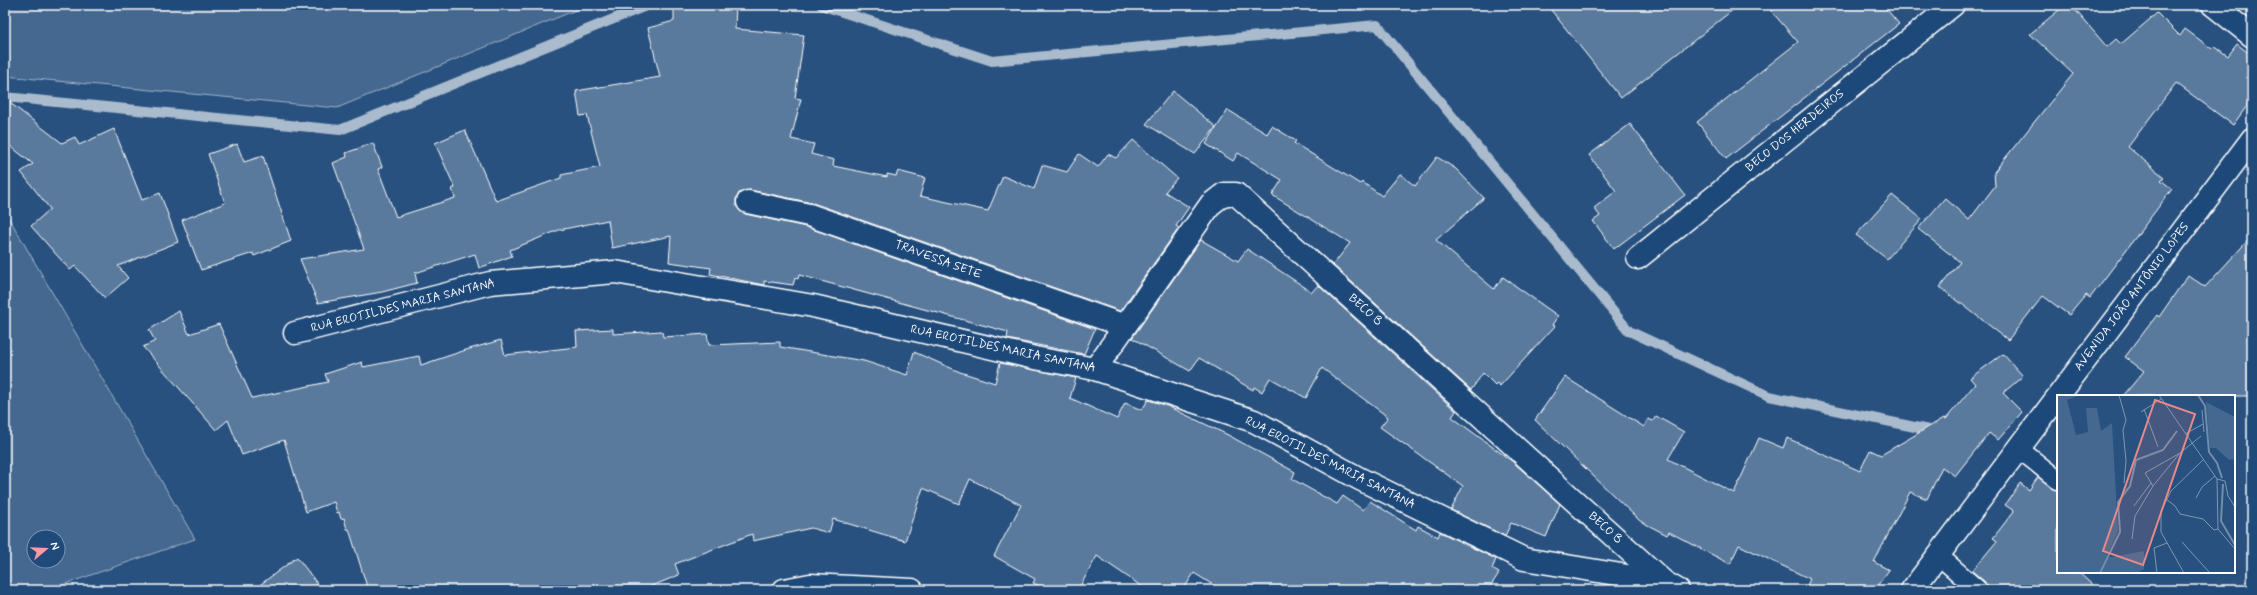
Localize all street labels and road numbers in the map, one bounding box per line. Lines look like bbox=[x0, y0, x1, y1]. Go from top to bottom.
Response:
street label: BECO DOS HERDEIROS bbox=[1742, 86, 1848, 176]
street label: AVENIDA JOÃO ANTÔNIO LOPES bbox=[2071, 220, 2193, 374]
street label: TRAVESSA SETE bbox=[892, 237, 984, 283]
street label: RUA EROTILDES MARIA SANTANA bbox=[309, 275, 497, 337]
street label: BECO B bbox=[1345, 290, 1385, 330]
street label: RUA EROTILDES MARIA SANTANA bbox=[909, 322, 1097, 376]
street label: RUA EROTILDES MARIA SANTANA bbox=[1242, 413, 1418, 513]
street label: BECO B bbox=[1585, 508, 1625, 548]

